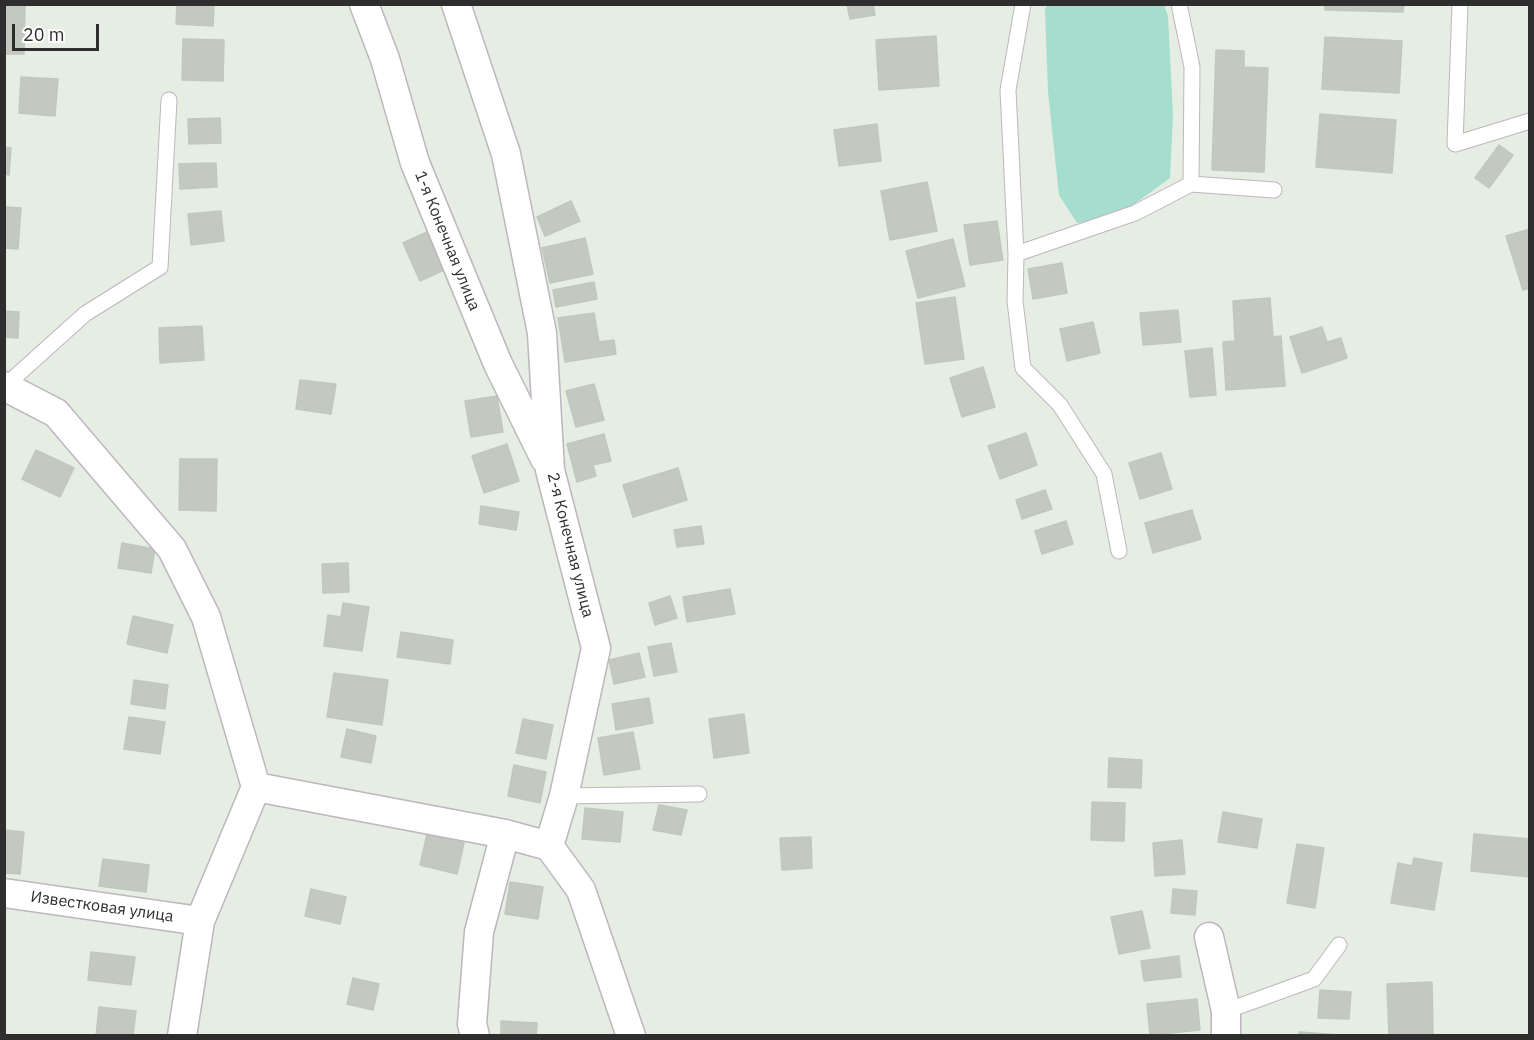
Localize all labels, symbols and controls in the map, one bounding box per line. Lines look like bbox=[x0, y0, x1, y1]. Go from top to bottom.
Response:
scale bar bbox=[15, 12, 102, 50]
text: 20 m bbox=[23, 23, 65, 46]
street label: 1-я Конечная улица bbox=[410, 168, 484, 314]
street label: 2-я Конечная улица bbox=[543, 470, 597, 620]
street label: Известковая улица bbox=[29, 887, 175, 927]

